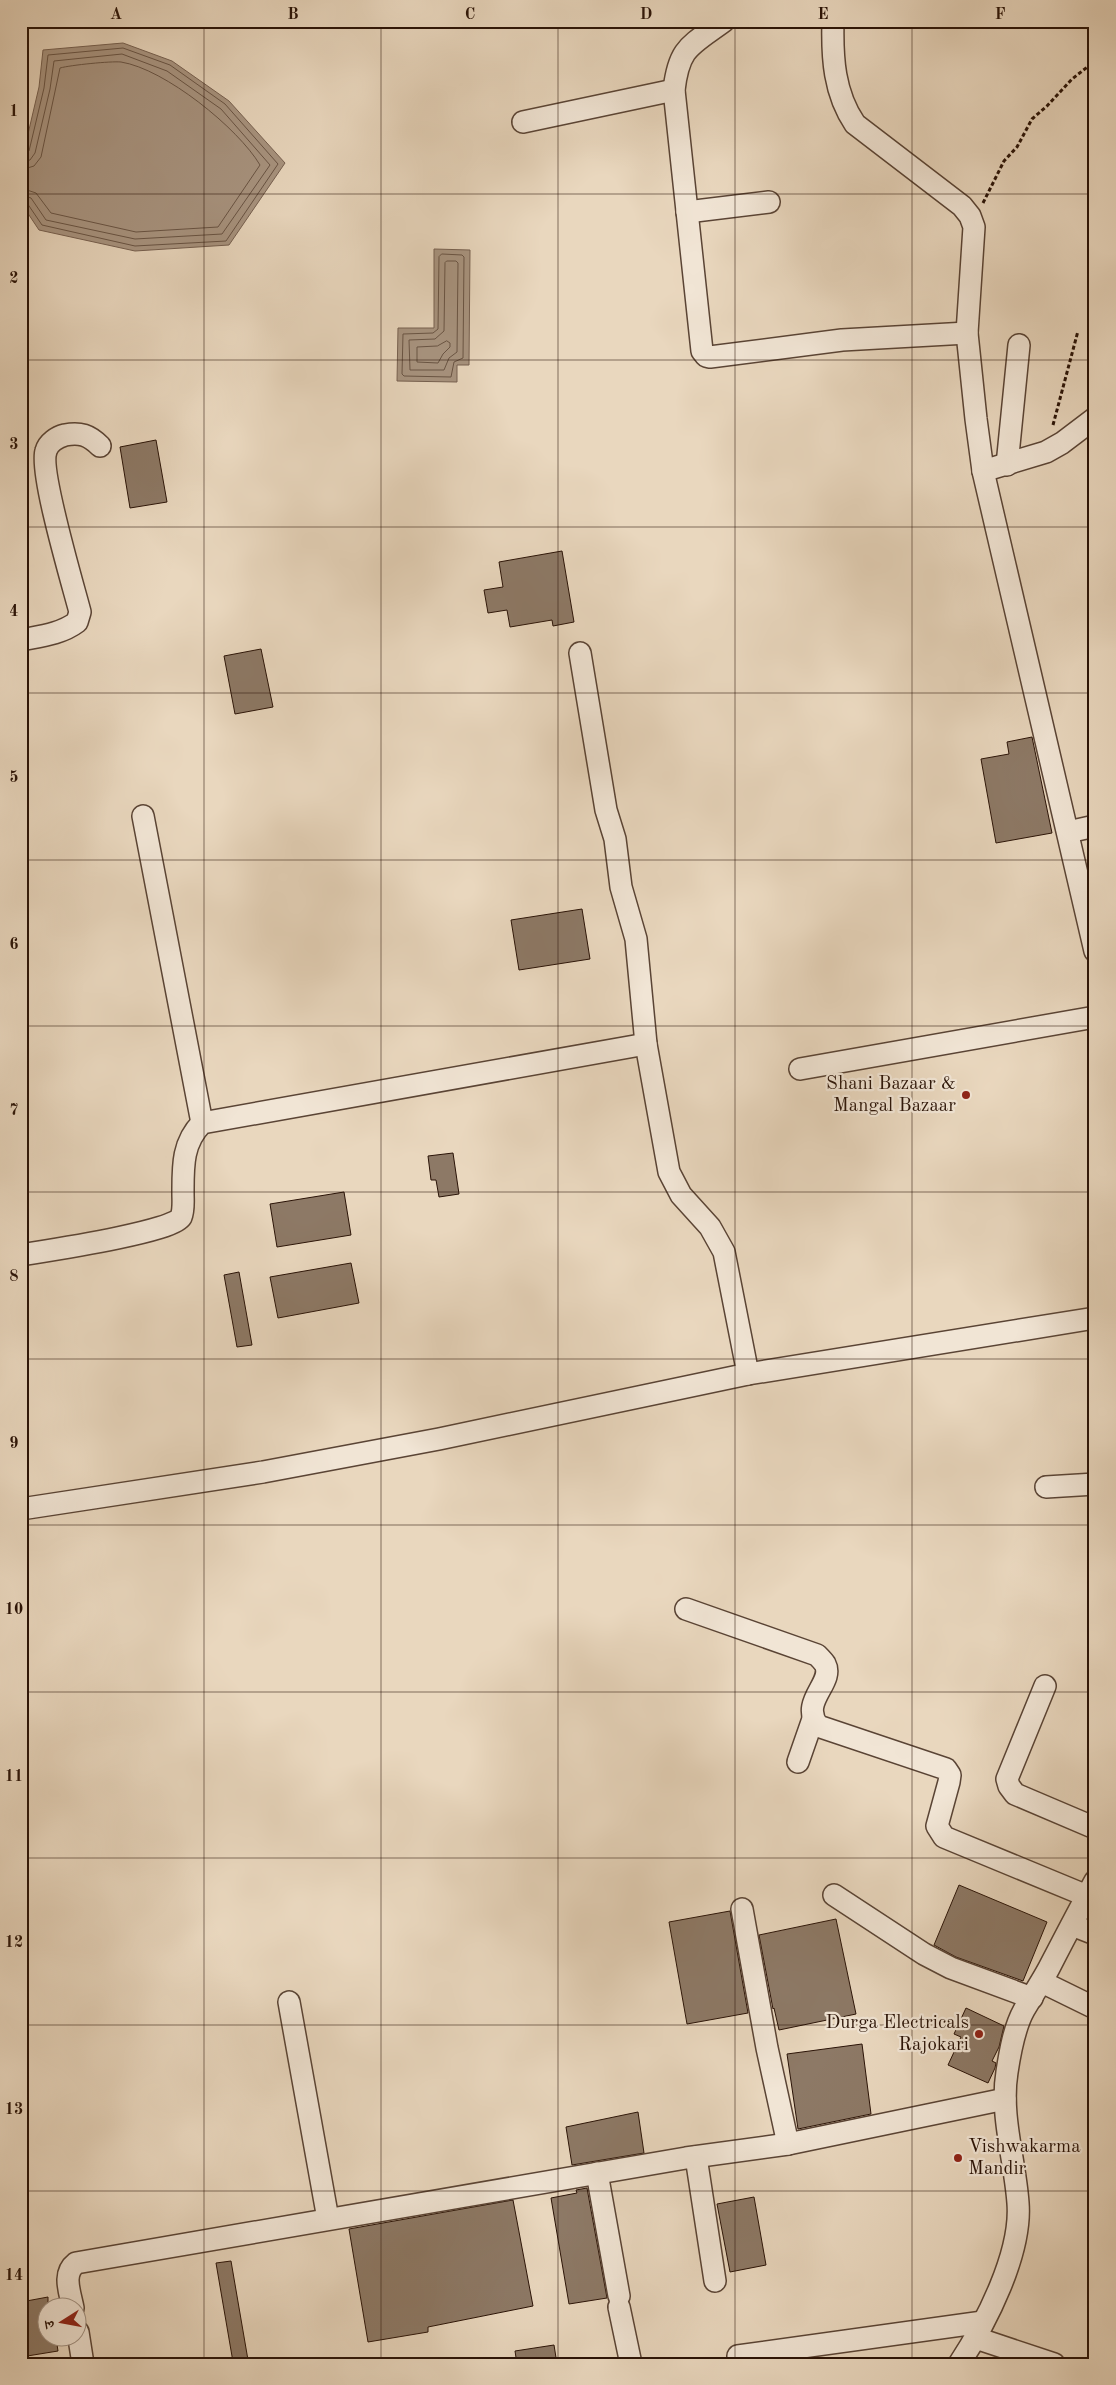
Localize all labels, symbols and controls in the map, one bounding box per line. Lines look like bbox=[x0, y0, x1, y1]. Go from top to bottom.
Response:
text: A bbox=[110, 7, 122, 23]
text: B bbox=[287, 7, 299, 23]
text: C bbox=[465, 7, 475, 23]
text: D bbox=[640, 7, 652, 23]
text: E bbox=[817, 7, 829, 23]
text: F bbox=[995, 7, 1006, 23]
text: 1 bbox=[9, 104, 19, 120]
text: 2 bbox=[9, 271, 19, 287]
text: 3 bbox=[9, 437, 19, 453]
text: 4 bbox=[9, 604, 19, 620]
text: 5 bbox=[9, 770, 19, 786]
text: 6 bbox=[9, 937, 19, 953]
place label: Shani Bazaar & Mangal Bazaar bbox=[826, 1075, 956, 1116]
marker: Shani Bazaar & Mangal Bazaar bbox=[960, 1089, 972, 1101]
text: 7 bbox=[9, 1103, 19, 1119]
text: 8 bbox=[9, 1269, 19, 1285]
text: 9 bbox=[9, 1436, 19, 1452]
text: 10 bbox=[5, 1602, 23, 1618]
text: 11 bbox=[5, 1769, 23, 1785]
text: 12 bbox=[5, 1935, 23, 1951]
place label: Durga Electricals Rajokari bbox=[825, 2014, 969, 2055]
marker: Durga Electricals Rajokari bbox=[973, 2028, 985, 2040]
text: 13 bbox=[5, 2102, 23, 2118]
place label: Vishwakarma Mandir bbox=[968, 2138, 1081, 2179]
marker: Vishwakarma Mandir bbox=[952, 2152, 964, 2164]
text: 14 bbox=[5, 2268, 23, 2284]
north arrow bbox=[38, 2298, 88, 2348]
text: उ bbox=[43, 2319, 58, 2330]

